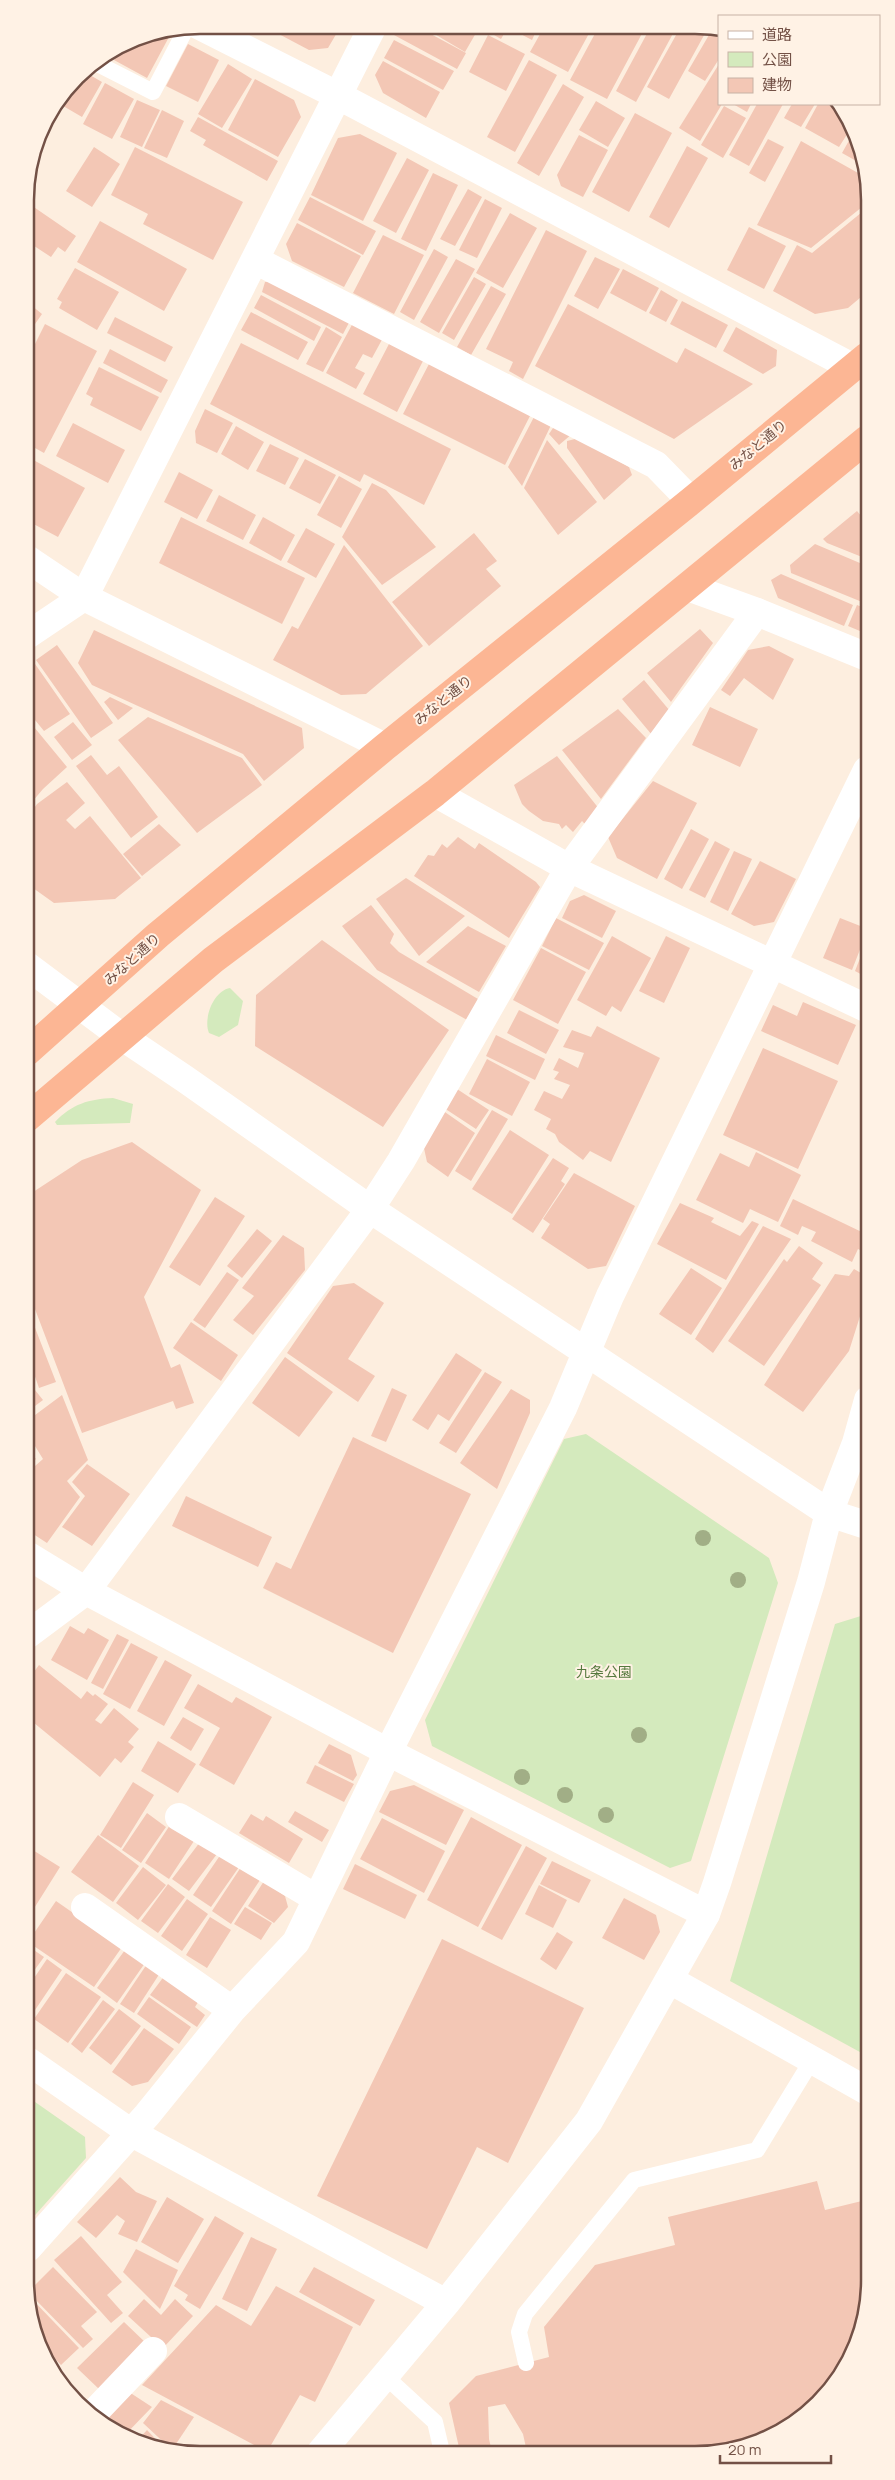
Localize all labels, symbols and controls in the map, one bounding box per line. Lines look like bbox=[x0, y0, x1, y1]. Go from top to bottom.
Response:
legend bbox=[718, 15, 880, 105]
text: 道路 bbox=[762, 24, 792, 45]
text: 公園 bbox=[762, 49, 792, 70]
text: 建物 bbox=[762, 74, 792, 95]
street label: みなと通り bbox=[725, 415, 791, 474]
street label: みなと通り bbox=[410, 670, 476, 729]
street label: みなと通り bbox=[99, 928, 164, 989]
park label: 九条公園 bbox=[576, 1662, 632, 1681]
scale bar bbox=[720, 2432, 831, 2464]
text: 20 m bbox=[728, 2439, 761, 2460]

